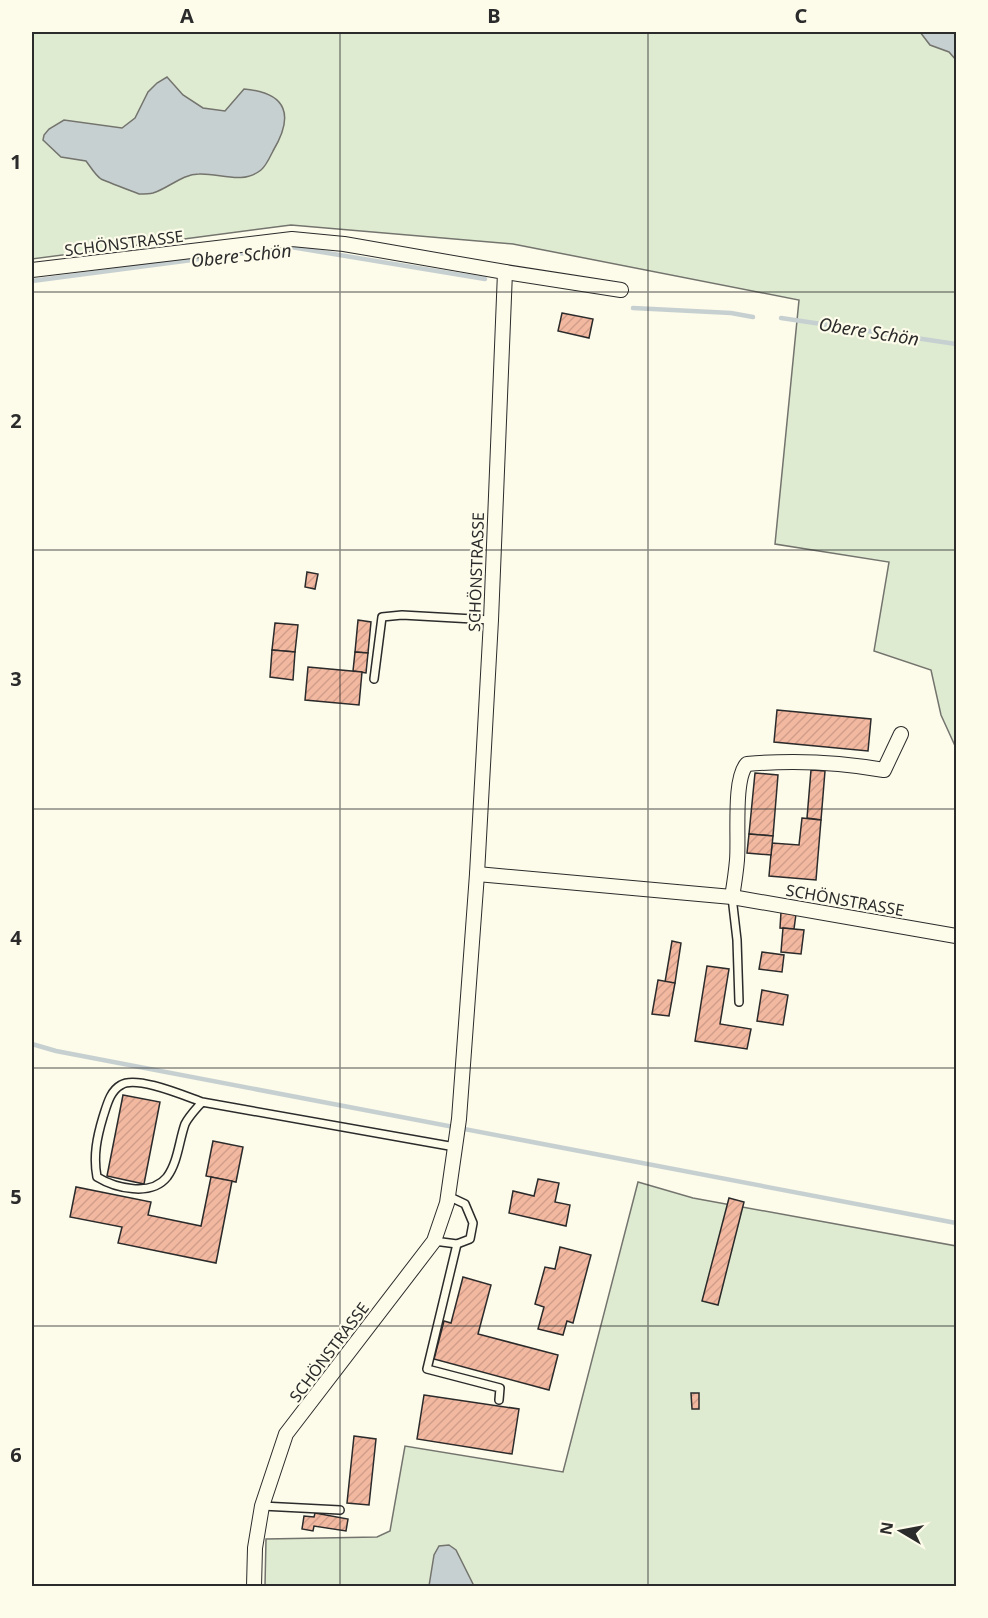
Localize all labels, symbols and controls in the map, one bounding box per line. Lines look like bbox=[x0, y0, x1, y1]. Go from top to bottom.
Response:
text: A bbox=[180, 2, 194, 29]
text: B bbox=[487, 2, 501, 29]
text: C bbox=[795, 2, 808, 29]
text: 1 bbox=[10, 148, 22, 175]
street label: SCHÖNSTRASSE bbox=[63, 225, 185, 261]
water label: Obere Schön bbox=[189, 238, 293, 272]
water label: Obere Schön bbox=[817, 311, 921, 351]
text: 2 bbox=[10, 407, 22, 434]
street label: SCHÖNSTRASSE bbox=[463, 512, 489, 632]
text: 3 bbox=[10, 665, 22, 692]
street label: SCHÖNSTRASSE bbox=[784, 879, 906, 921]
text: 4 bbox=[10, 924, 22, 951]
text: 5 bbox=[10, 1183, 22, 1210]
street label: SCHÖNSTRASSE bbox=[284, 1298, 374, 1406]
text: 6 bbox=[10, 1441, 22, 1468]
north arrow bbox=[871, 1501, 931, 1561]
text: N bbox=[874, 1520, 898, 1537]

